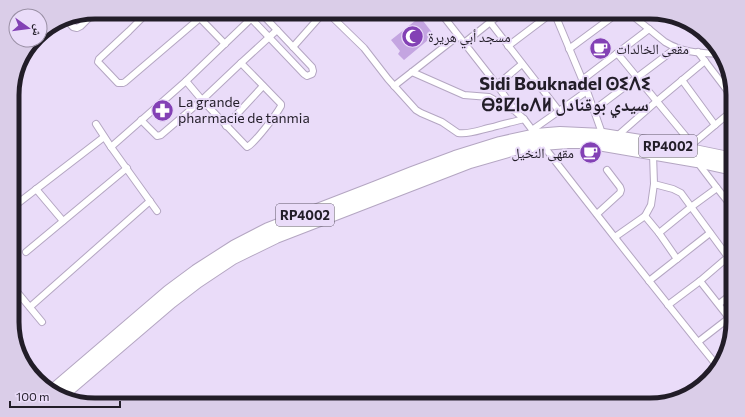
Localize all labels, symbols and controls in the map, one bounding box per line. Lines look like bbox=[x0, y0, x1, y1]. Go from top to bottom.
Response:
north arrow bbox=[8, 8, 48, 48]
text: ش bbox=[28, 23, 46, 38]
mosque icon: مسجد أبي هريرة bbox=[399, 24, 425, 50]
place label: مسجد أبي هريرة bbox=[428, 28, 511, 49]
cafe icon: مقعى الخالدات bbox=[587, 36, 613, 62]
place label: مقعى الخالدات bbox=[616, 40, 689, 58]
district label: Sidi Bouknadel ⵙⵉⴷⵉ ⴱⵓⵇⵏⴰⴷⵍ سيدي بوقنادل bbox=[479, 72, 651, 119]
place label: La grande pharmacie de tanmia bbox=[178, 93, 310, 126]
pharmacy icon: La grande pharmacie de tanmia bbox=[150, 97, 176, 123]
road number: RP4002 bbox=[639, 135, 697, 157]
cafe icon: مقهى النخيل bbox=[577, 140, 603, 166]
place label: مقهى النخيل bbox=[512, 144, 574, 162]
road number: RP4002 bbox=[276, 204, 334, 226]
scale bar bbox=[10, 383, 120, 409]
text: 100 m bbox=[16, 389, 50, 403]

